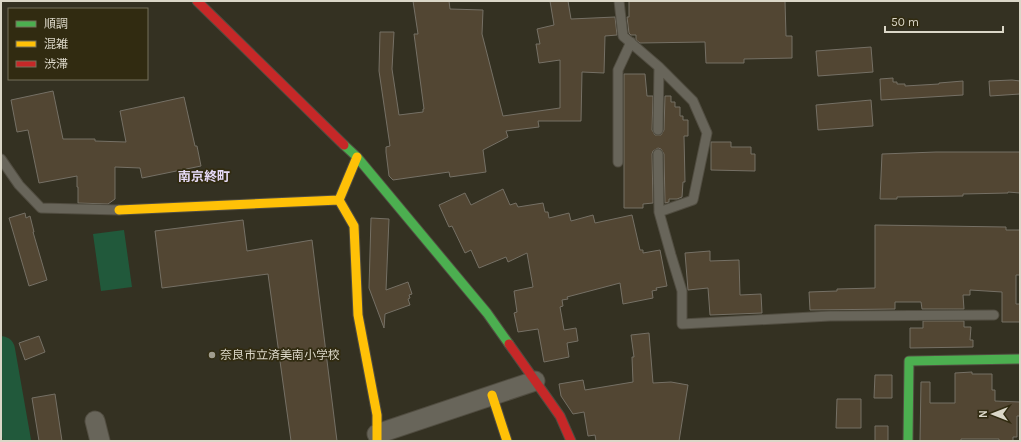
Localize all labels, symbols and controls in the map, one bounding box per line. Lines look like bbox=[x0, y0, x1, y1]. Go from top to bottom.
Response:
legend bbox=[8, 8, 148, 80]
scale bar bbox=[885, 8, 1003, 34]
text: 50 m bbox=[891, 15, 919, 29]
text: 順調 bbox=[44, 17, 68, 31]
text: 混雑 bbox=[44, 37, 68, 51]
text: 渋滞 bbox=[44, 57, 68, 71]
district label: 南京終町 bbox=[178, 169, 230, 184]
place label: 奈良市立済美南小学校 bbox=[220, 348, 340, 362]
marker: 奈良市立済美南小学校 bbox=[207, 350, 217, 360]
north arrow bbox=[973, 394, 1013, 434]
text: N bbox=[977, 410, 990, 418]

